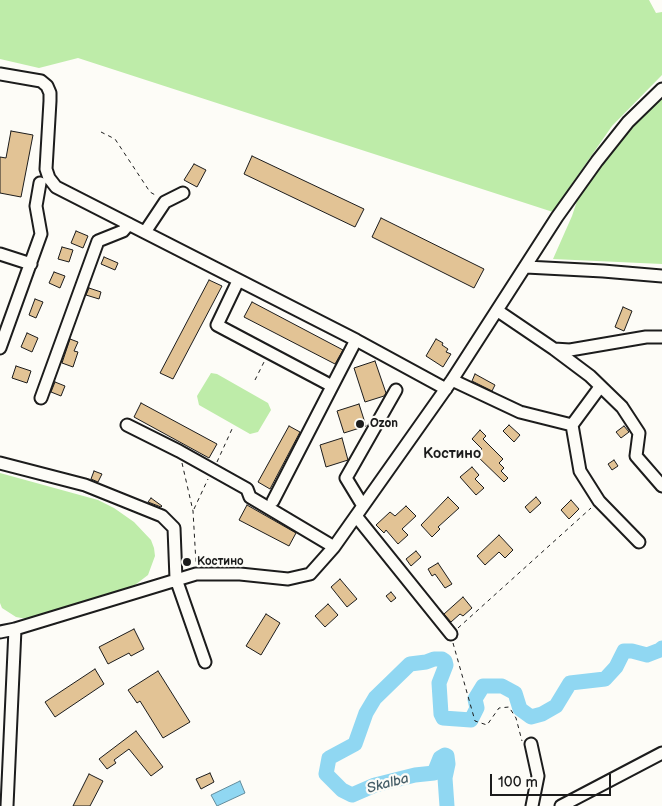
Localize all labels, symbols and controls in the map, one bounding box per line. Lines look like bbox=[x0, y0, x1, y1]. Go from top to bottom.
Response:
place label: Ozon bbox=[370, 417, 398, 431]
marker: Ozon bbox=[354, 418, 366, 430]
district label: Костино bbox=[423, 445, 481, 463]
place label: Костино bbox=[197, 555, 244, 569]
marker: Костино bbox=[181, 556, 193, 568]
scale bar bbox=[492, 764, 613, 796]
water label: Skalba bbox=[365, 770, 411, 798]
text: 100 m bbox=[498, 773, 538, 792]

